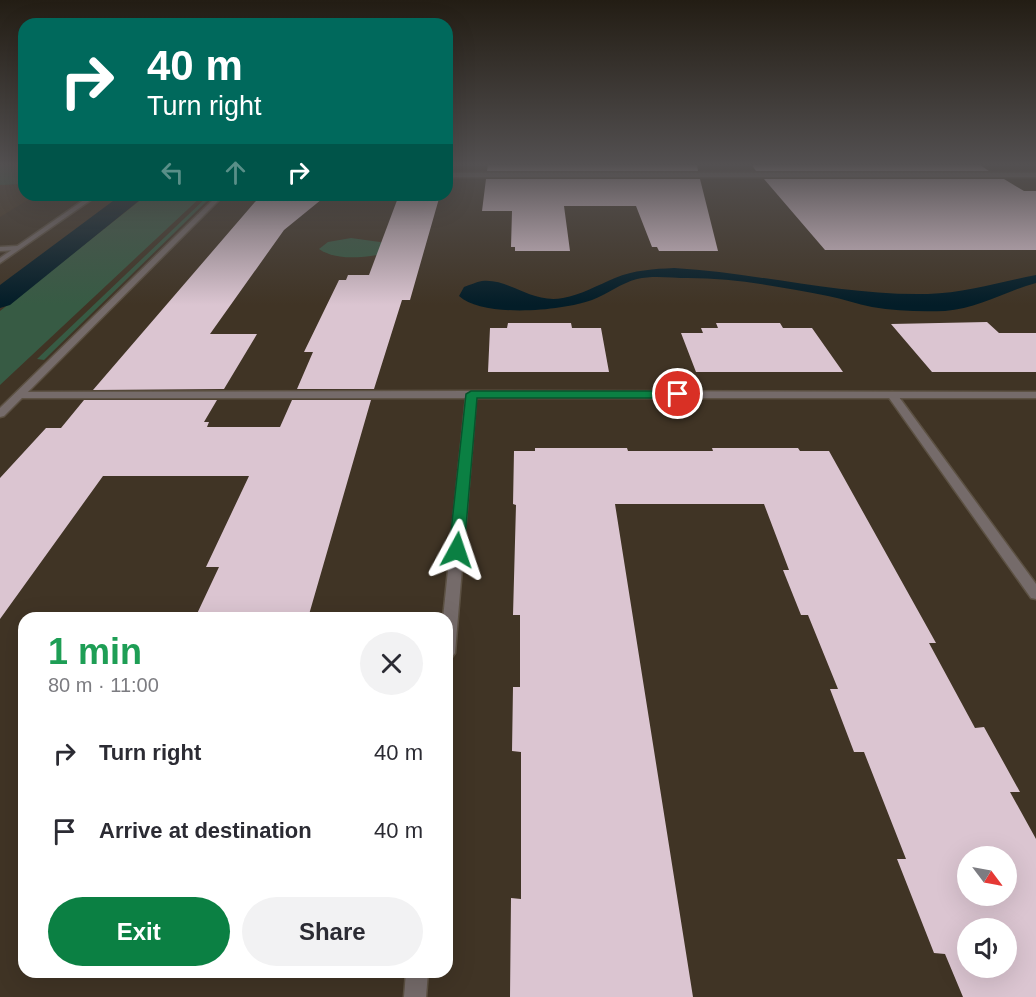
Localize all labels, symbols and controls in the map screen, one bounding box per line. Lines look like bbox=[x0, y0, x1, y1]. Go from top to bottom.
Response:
icon: right bbox=[48, 42, 126, 120]
text: 40 m bbox=[147, 42, 243, 89]
text: Turn right bbox=[147, 91, 262, 121]
icon: left bbox=[156, 156, 189, 189]
icon: ahead bbox=[219, 156, 252, 189]
icon: right bbox=[282, 156, 315, 189]
pin bbox=[652, 368, 703, 419]
icon: arrive bbox=[661, 377, 694, 410]
position arrow bbox=[425, 518, 489, 582]
text: 1 min bbox=[48, 631, 142, 672]
button: close bbox=[360, 632, 423, 695]
text: 80 m · 11:00 bbox=[48, 674, 159, 696]
icon: right bbox=[48, 737, 81, 770]
text: Turn right bbox=[99, 740, 201, 765]
text: 40 m bbox=[374, 740, 423, 765]
icon: arrive bbox=[48, 815, 81, 848]
text: Arrive at destination bbox=[99, 818, 312, 843]
text: 40 m bbox=[374, 818, 423, 843]
north arrow bbox=[957, 846, 1017, 906]
map controls bbox=[957, 846, 1017, 978]
button: Exit bbox=[48, 897, 230, 966]
button: Share bbox=[242, 897, 423, 966]
button: sound bbox=[957, 918, 1017, 978]

